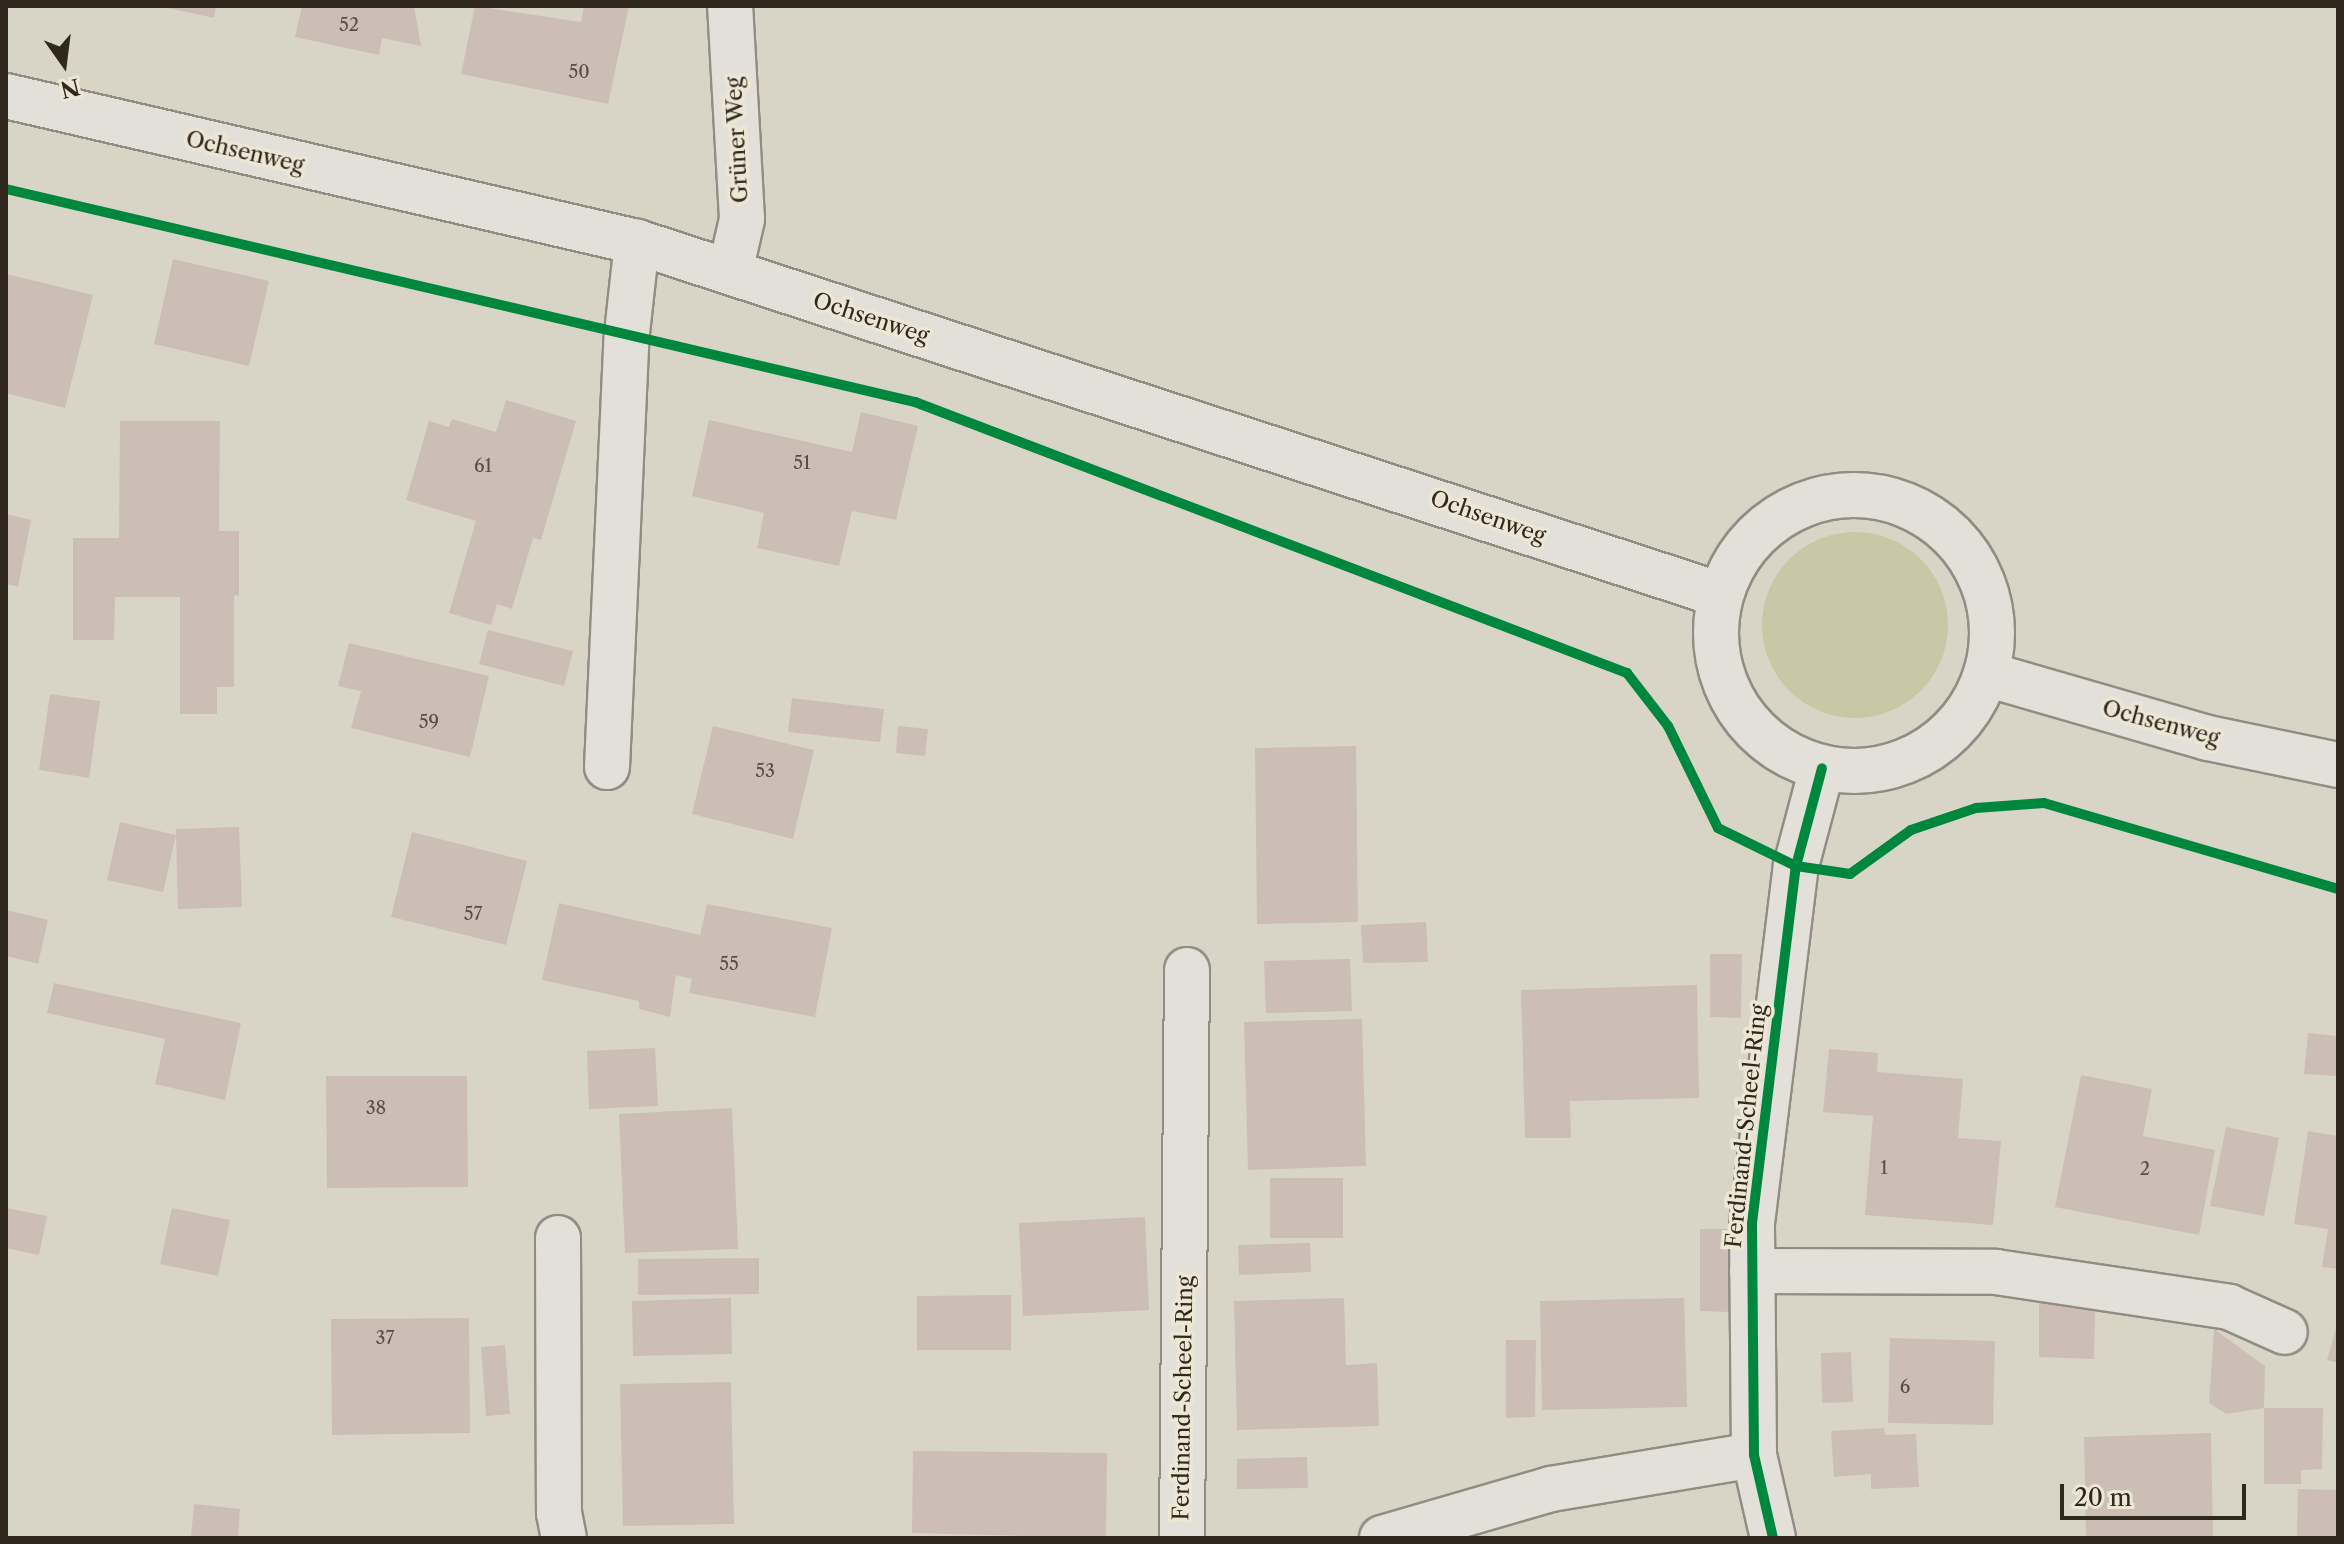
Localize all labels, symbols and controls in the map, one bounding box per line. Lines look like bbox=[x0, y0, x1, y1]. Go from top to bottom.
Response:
house number: 52 bbox=[339, 14, 359, 36]
north arrow bbox=[24, 24, 104, 104]
house number: 50 bbox=[568, 61, 590, 83]
text: N bbox=[57, 72, 82, 103]
street label: Grüner Weg bbox=[720, 76, 754, 204]
street label: Ochsenweg bbox=[183, 126, 307, 178]
street label: Ochsenweg bbox=[810, 287, 932, 349]
house number: 51 bbox=[793, 452, 811, 474]
house number: 61 bbox=[474, 455, 492, 477]
street label: Ochsenweg bbox=[1427, 485, 1549, 549]
street label: Ochsenweg bbox=[2100, 695, 2222, 751]
house number: 59 bbox=[419, 711, 439, 733]
house number: 53 bbox=[755, 760, 775, 782]
house number: 57 bbox=[464, 903, 482, 925]
house number: 55 bbox=[719, 953, 739, 975]
street label: Ferdinand-Scheel-Ring bbox=[1720, 1003, 1772, 1249]
house number: 38 bbox=[366, 1097, 386, 1119]
house number: 1 bbox=[1880, 1157, 1888, 1179]
house number: 2 bbox=[2140, 1158, 2150, 1180]
street label: Ferdinand-Scheel-Ring bbox=[1168, 1275, 1198, 1521]
house number: 37 bbox=[376, 1327, 394, 1349]
house number: 6 bbox=[1900, 1376, 1910, 1398]
scale bar bbox=[2064, 1468, 2250, 1518]
text: 20 m bbox=[2074, 1483, 2132, 1512]

